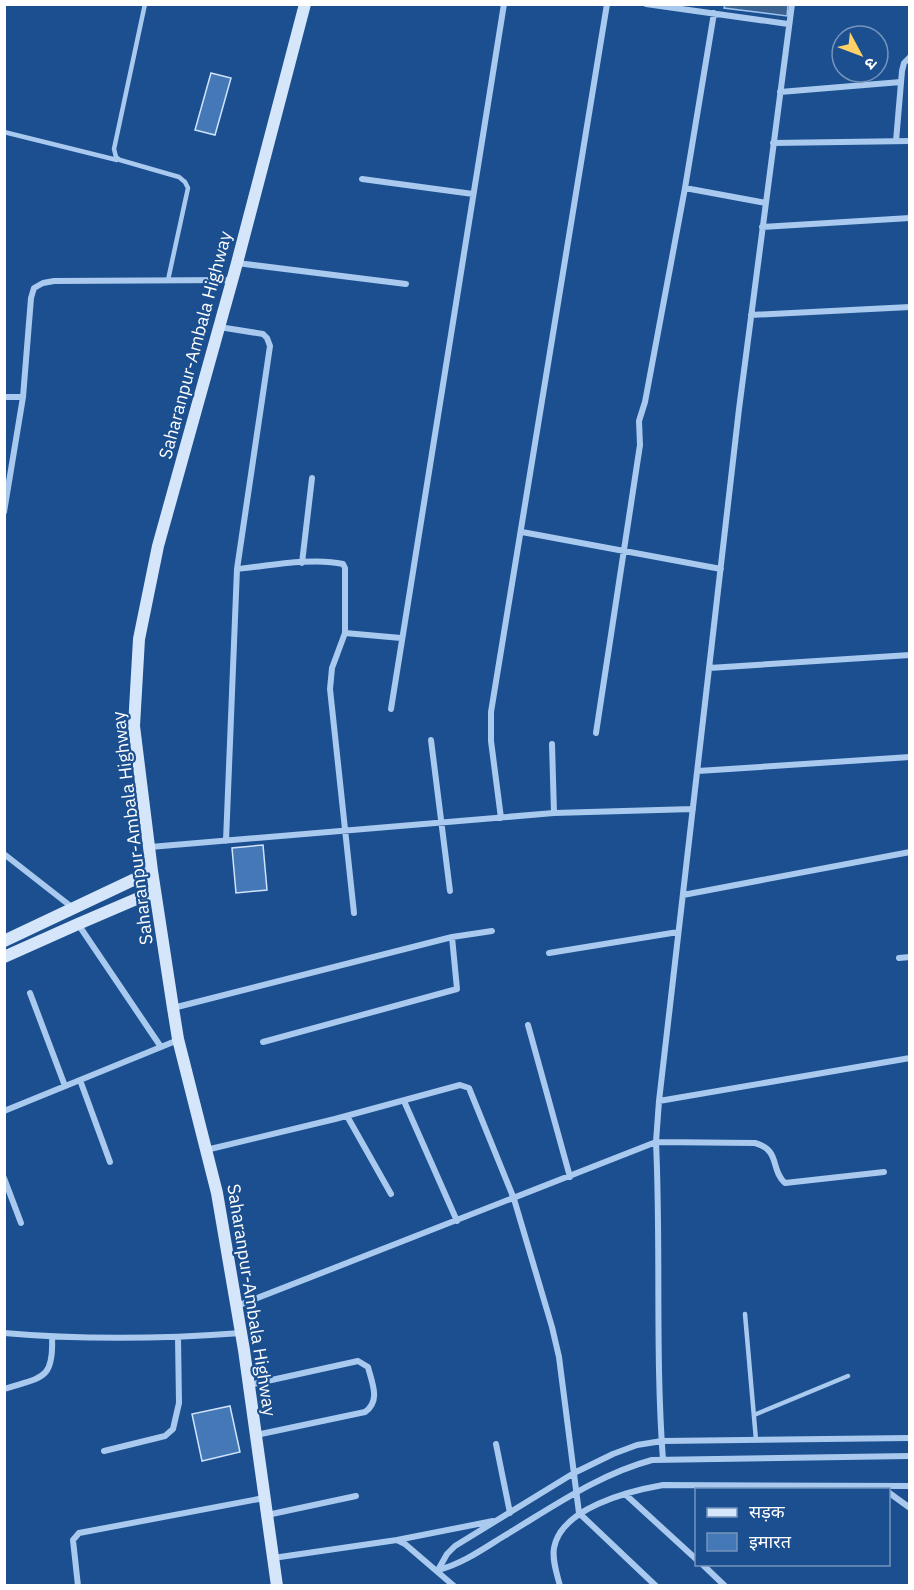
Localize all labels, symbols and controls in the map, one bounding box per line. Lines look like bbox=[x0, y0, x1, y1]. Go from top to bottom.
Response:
north arrow bbox=[830, 24, 890, 84]
text: उ bbox=[860, 54, 882, 74]
street label: Saharanpur-Ambala Highway bbox=[153, 228, 237, 462]
street label: Saharanpur-Ambala Highway bbox=[106, 710, 158, 946]
street label: Saharanpur-Ambala Highway bbox=[222, 1182, 282, 1418]
legend bbox=[695, 1488, 890, 1566]
text: सड़क bbox=[749, 1500, 786, 1523]
text: इमारत bbox=[749, 1530, 792, 1553]

